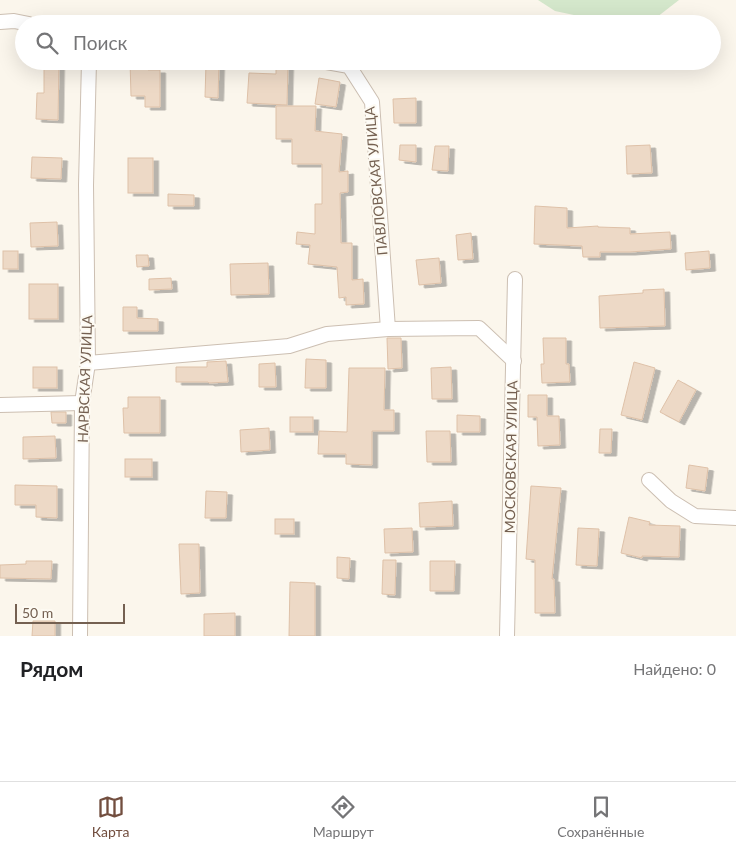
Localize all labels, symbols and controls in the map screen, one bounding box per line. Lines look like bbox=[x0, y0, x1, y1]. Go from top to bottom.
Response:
search box bbox=[15, 15, 721, 70]
icon: search bbox=[33, 29, 61, 57]
text: Поиск bbox=[73, 31, 127, 54]
street label: ПАВЛОВСКАЯ УЛИЦА bbox=[360, 105, 390, 256]
street label: НАРВСКАЯ УЛИЦА bbox=[74, 314, 95, 443]
street label: МОСКОВСКАЯ УЛИЦА bbox=[501, 380, 520, 534]
scale bar bbox=[15, 601, 125, 624]
text: 50 m bbox=[22, 604, 53, 621]
text: Рядом bbox=[20, 656, 83, 681]
text: Найдено: 0 bbox=[633, 659, 716, 678]
tab: Карта bbox=[92, 793, 130, 840]
tab: Маршрут bbox=[313, 793, 374, 840]
tab: Сохранённые bbox=[557, 793, 644, 840]

